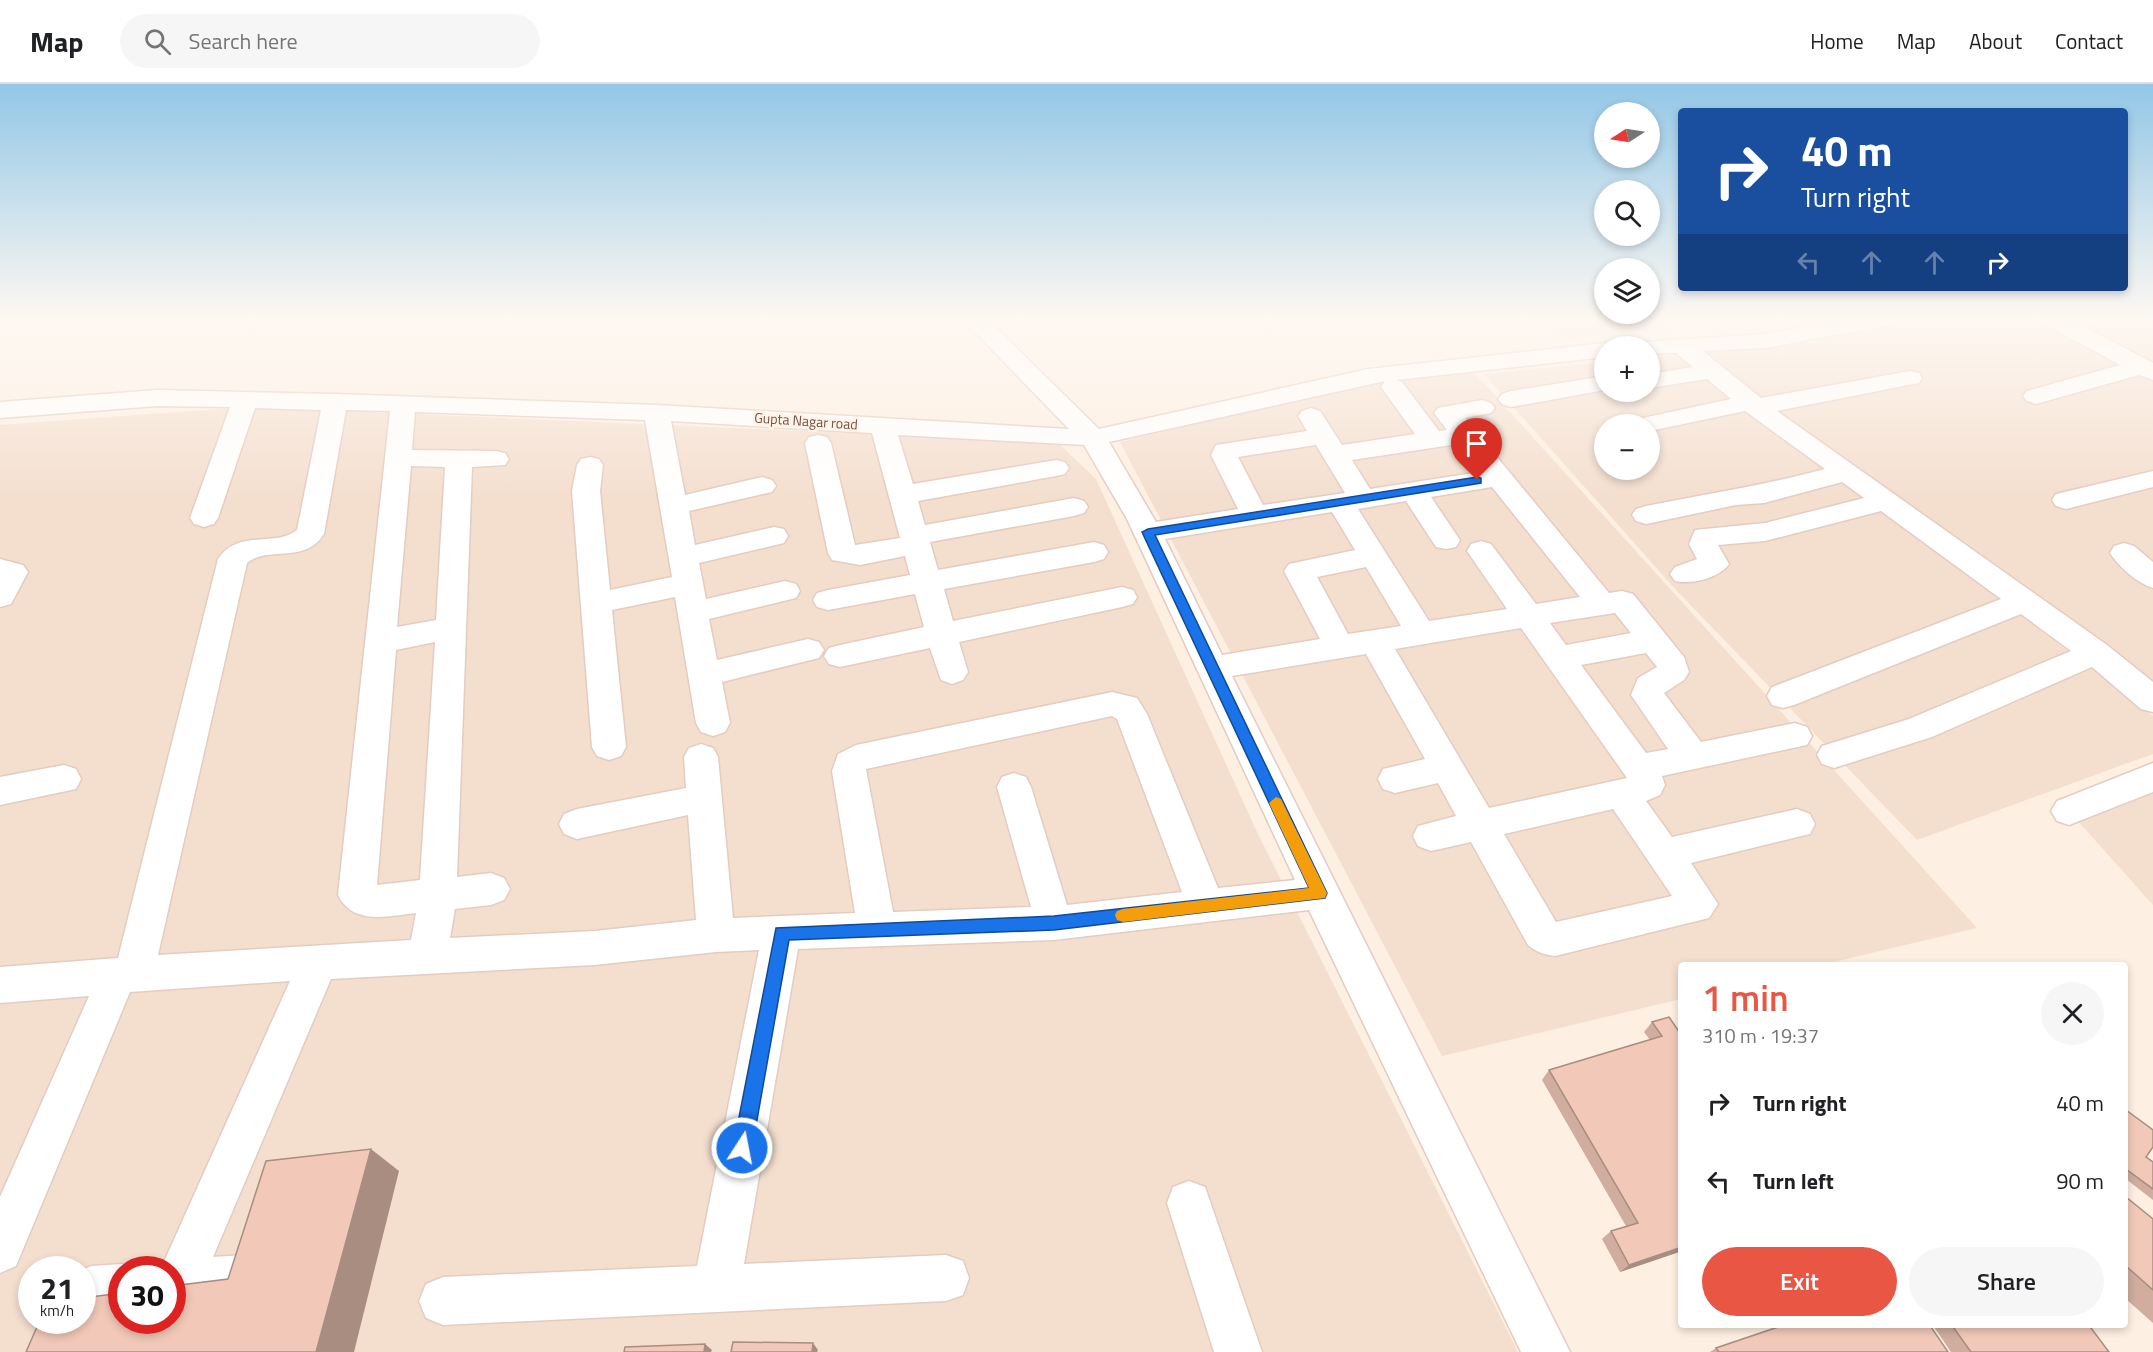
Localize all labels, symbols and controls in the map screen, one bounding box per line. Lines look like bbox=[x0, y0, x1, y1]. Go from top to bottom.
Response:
search box bbox=[120, 14, 540, 68]
text: Map bbox=[30, 20, 84, 63]
text: Search here bbox=[189, 24, 298, 58]
icon: search bbox=[141, 25, 174, 58]
text: Home bbox=[1810, 25, 1864, 57]
text: Map bbox=[1897, 25, 1936, 57]
text: About bbox=[1969, 25, 2022, 57]
text: Contact bbox=[2055, 25, 2123, 57]
north arrow bbox=[1594, 102, 1660, 168]
map controls bbox=[1594, 102, 1660, 480]
text: 40 m bbox=[1801, 118, 1893, 182]
icon: right bbox=[1702, 132, 1780, 210]
text: Turn right bbox=[1801, 176, 1910, 217]
button: search bbox=[1594, 180, 1660, 246]
icon: left bbox=[1792, 246, 1825, 279]
icon: ahead bbox=[1855, 246, 1888, 279]
icon: ahead bbox=[1918, 246, 1951, 279]
icon: right bbox=[1981, 246, 2014, 279]
button: layers bbox=[1594, 258, 1660, 324]
button: + bbox=[1594, 336, 1660, 402]
street label: Gupta Nagar road bbox=[754, 406, 858, 435]
button: − bbox=[1594, 414, 1660, 480]
pin bbox=[1451, 418, 1502, 480]
icon: arrive bbox=[1460, 427, 1493, 460]
text: 1 min bbox=[1702, 970, 1789, 1025]
button: close bbox=[2041, 982, 2104, 1045]
text: 310 m · 19:37 bbox=[1702, 1020, 1819, 1051]
text: Turn right bbox=[1753, 1086, 1847, 1120]
text: 40 m bbox=[2056, 1086, 2104, 1120]
icon: right bbox=[1702, 1087, 1735, 1120]
position arrow bbox=[710, 1116, 774, 1180]
text: Turn left bbox=[1753, 1164, 1834, 1198]
text: 90 m bbox=[2056, 1164, 2104, 1198]
icon: left bbox=[1702, 1165, 1735, 1198]
button: Exit bbox=[1702, 1247, 1897, 1316]
button: Share bbox=[1909, 1247, 2104, 1316]
speed limit sign: 30 bbox=[108, 1256, 186, 1334]
text: 21 bbox=[40, 1265, 74, 1311]
text: km/h bbox=[40, 1299, 74, 1322]

